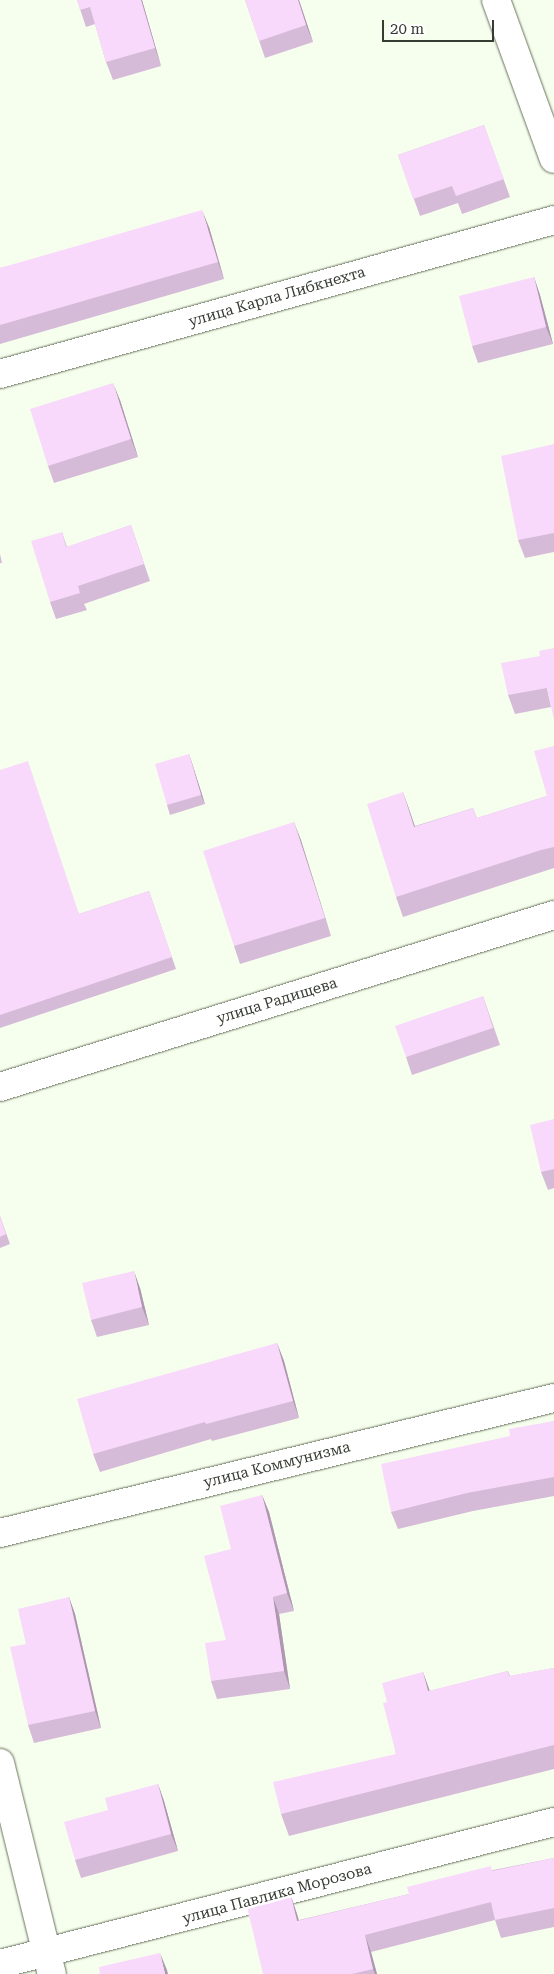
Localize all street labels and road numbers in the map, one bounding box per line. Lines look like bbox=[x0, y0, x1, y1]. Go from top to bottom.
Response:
street label: улица Карла Либкнехта bbox=[187, 263, 367, 331]
street label: улица Радищева bbox=[215, 974, 339, 1028]
street label: улица Коммунизма bbox=[202, 1438, 352, 1492]
street label: улица Павлика Морозова bbox=[181, 1860, 373, 1928]

